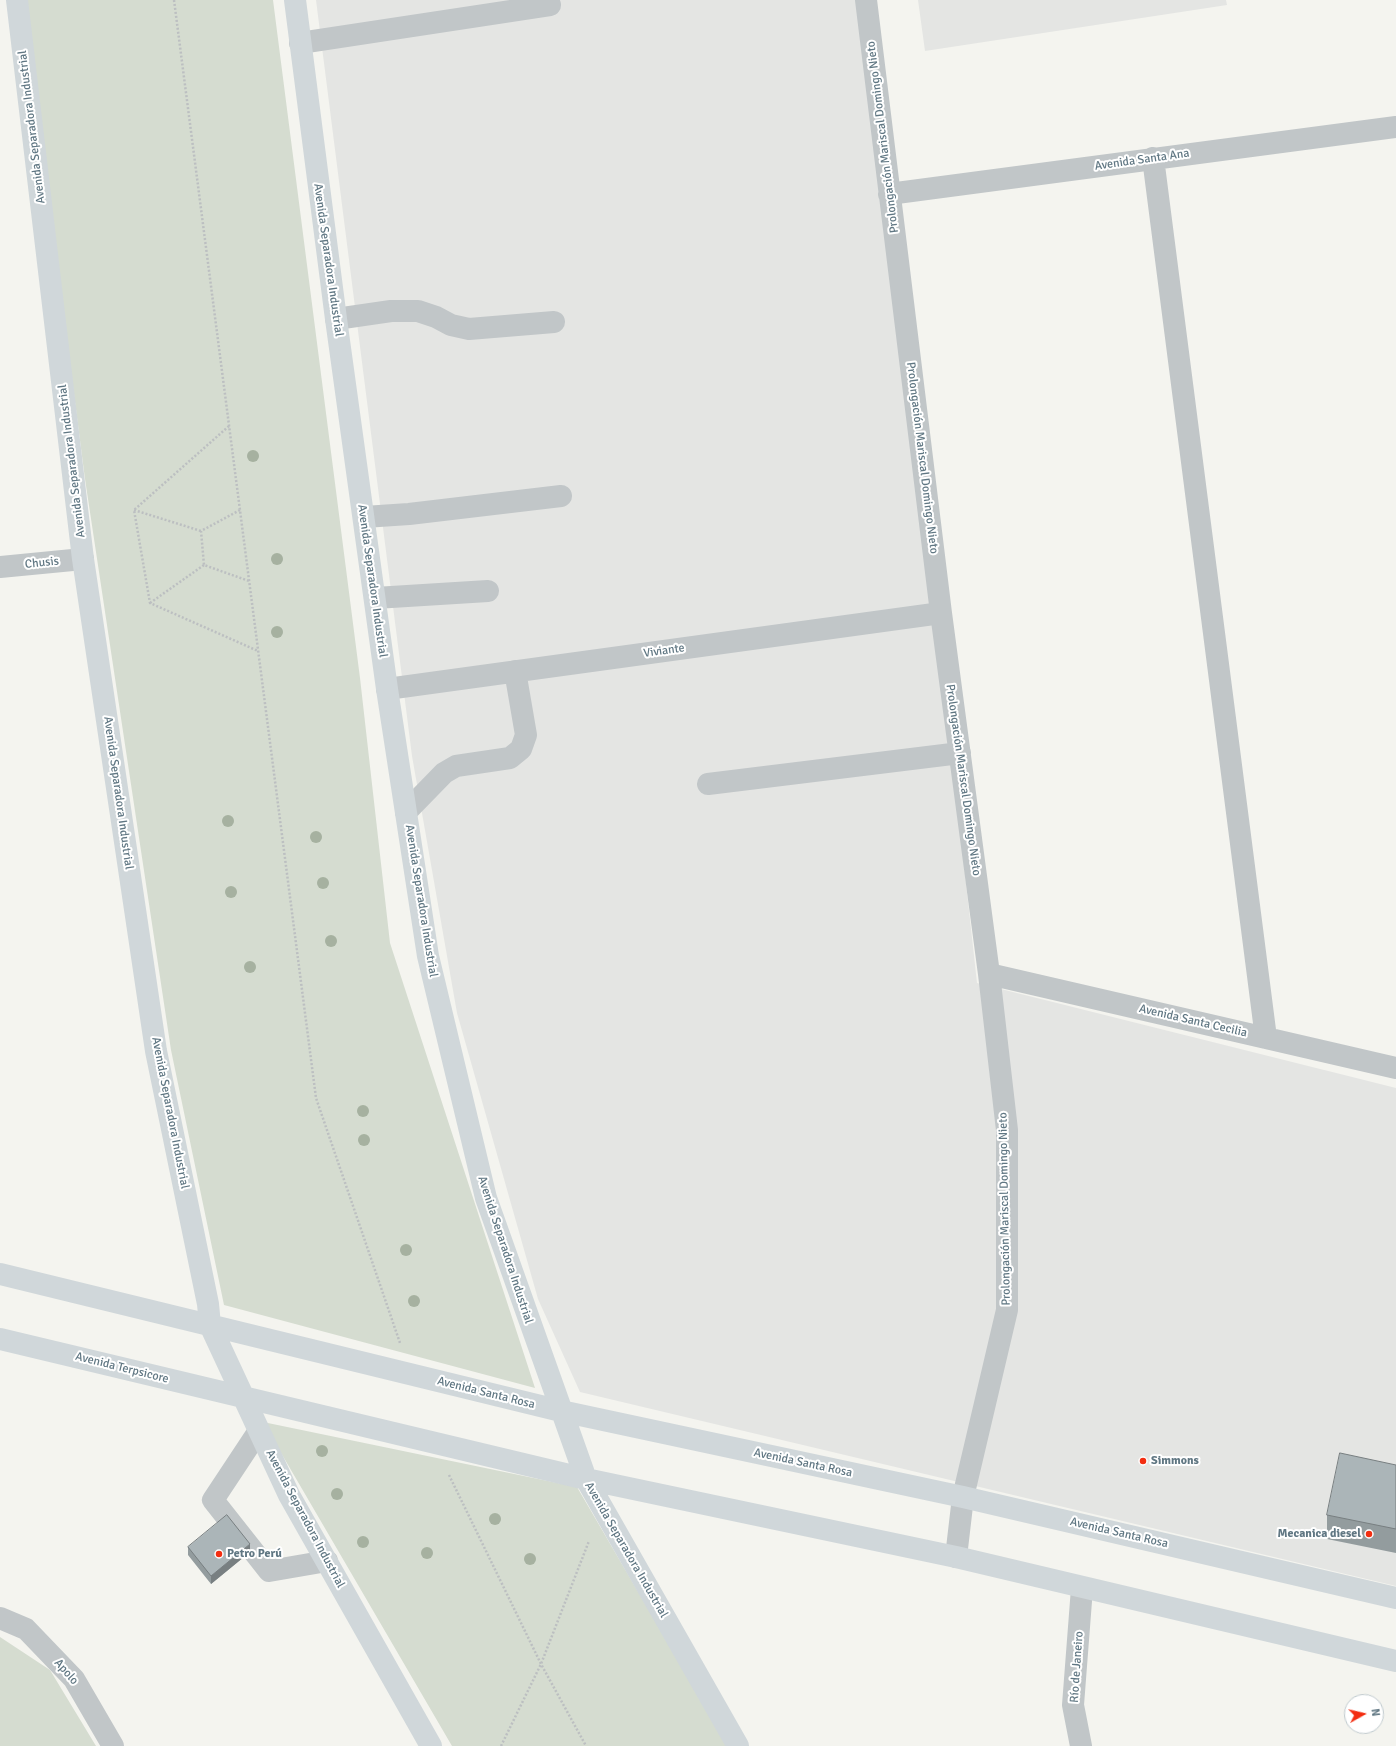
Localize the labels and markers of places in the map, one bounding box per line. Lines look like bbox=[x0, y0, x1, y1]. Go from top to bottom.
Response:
place label: Simmons bbox=[1151, 1454, 1199, 1468]
marker: Simmons bbox=[1138, 1456, 1148, 1466]
place label: Mecanica diesel bbox=[1278, 1527, 1361, 1541]
marker: Mecanica diesel bbox=[1364, 1529, 1374, 1539]
place label: Petro Perú bbox=[227, 1547, 282, 1561]
marker: Petro Perú bbox=[214, 1549, 224, 1559]

